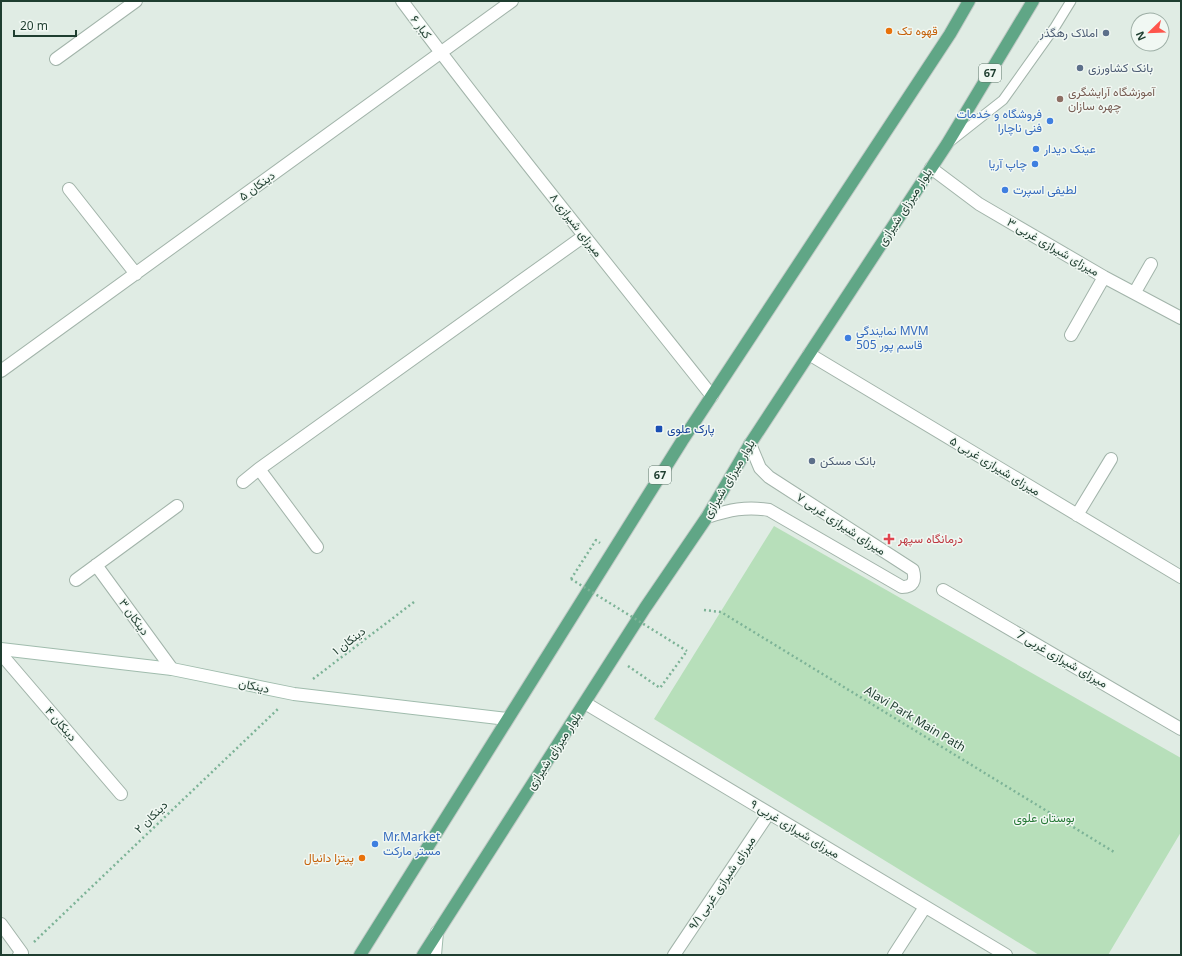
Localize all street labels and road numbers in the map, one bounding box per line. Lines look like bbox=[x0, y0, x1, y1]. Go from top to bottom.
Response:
street label: ۶ کبار bbox=[407, 11, 436, 42]
road number: 67 bbox=[979, 64, 1001, 82]
street label: بلوار میرزای شیرازی bbox=[873, 165, 936, 249]
street label: ۵ دینکان bbox=[235, 166, 279, 205]
street label: ۸ میرزای شیرازی bbox=[546, 189, 607, 260]
street label: ۳ میرزای شیرازی غربی bbox=[1004, 213, 1102, 280]
street label: ۵ میرزای شیرازی غربی bbox=[947, 432, 1044, 499]
street label: بلوار میرزای شیرازی bbox=[698, 436, 759, 521]
road number: 67 bbox=[649, 466, 671, 484]
street label: ۷ میرزای شیرازی غربی bbox=[793, 488, 889, 559]
street label: ۳ دینکان bbox=[115, 595, 154, 639]
street label: ۱ دینکان bbox=[329, 622, 369, 659]
street label: میرزای شیرازی غربی 7 bbox=[1013, 625, 1111, 692]
street label: دینکان bbox=[237, 674, 271, 697]
street label: Alavi Park Main Path bbox=[861, 682, 969, 756]
street label: دینکان ۴ bbox=[42, 703, 81, 745]
street label: بلوار میرزای شیرازی bbox=[522, 709, 585, 793]
street label: میرزای شیرازی غربی ۹ bbox=[747, 795, 843, 862]
street label: دینکان ۲ bbox=[130, 796, 171, 837]
street label: میرزای شیرازی غربی ۹/۱ bbox=[684, 833, 759, 933]

